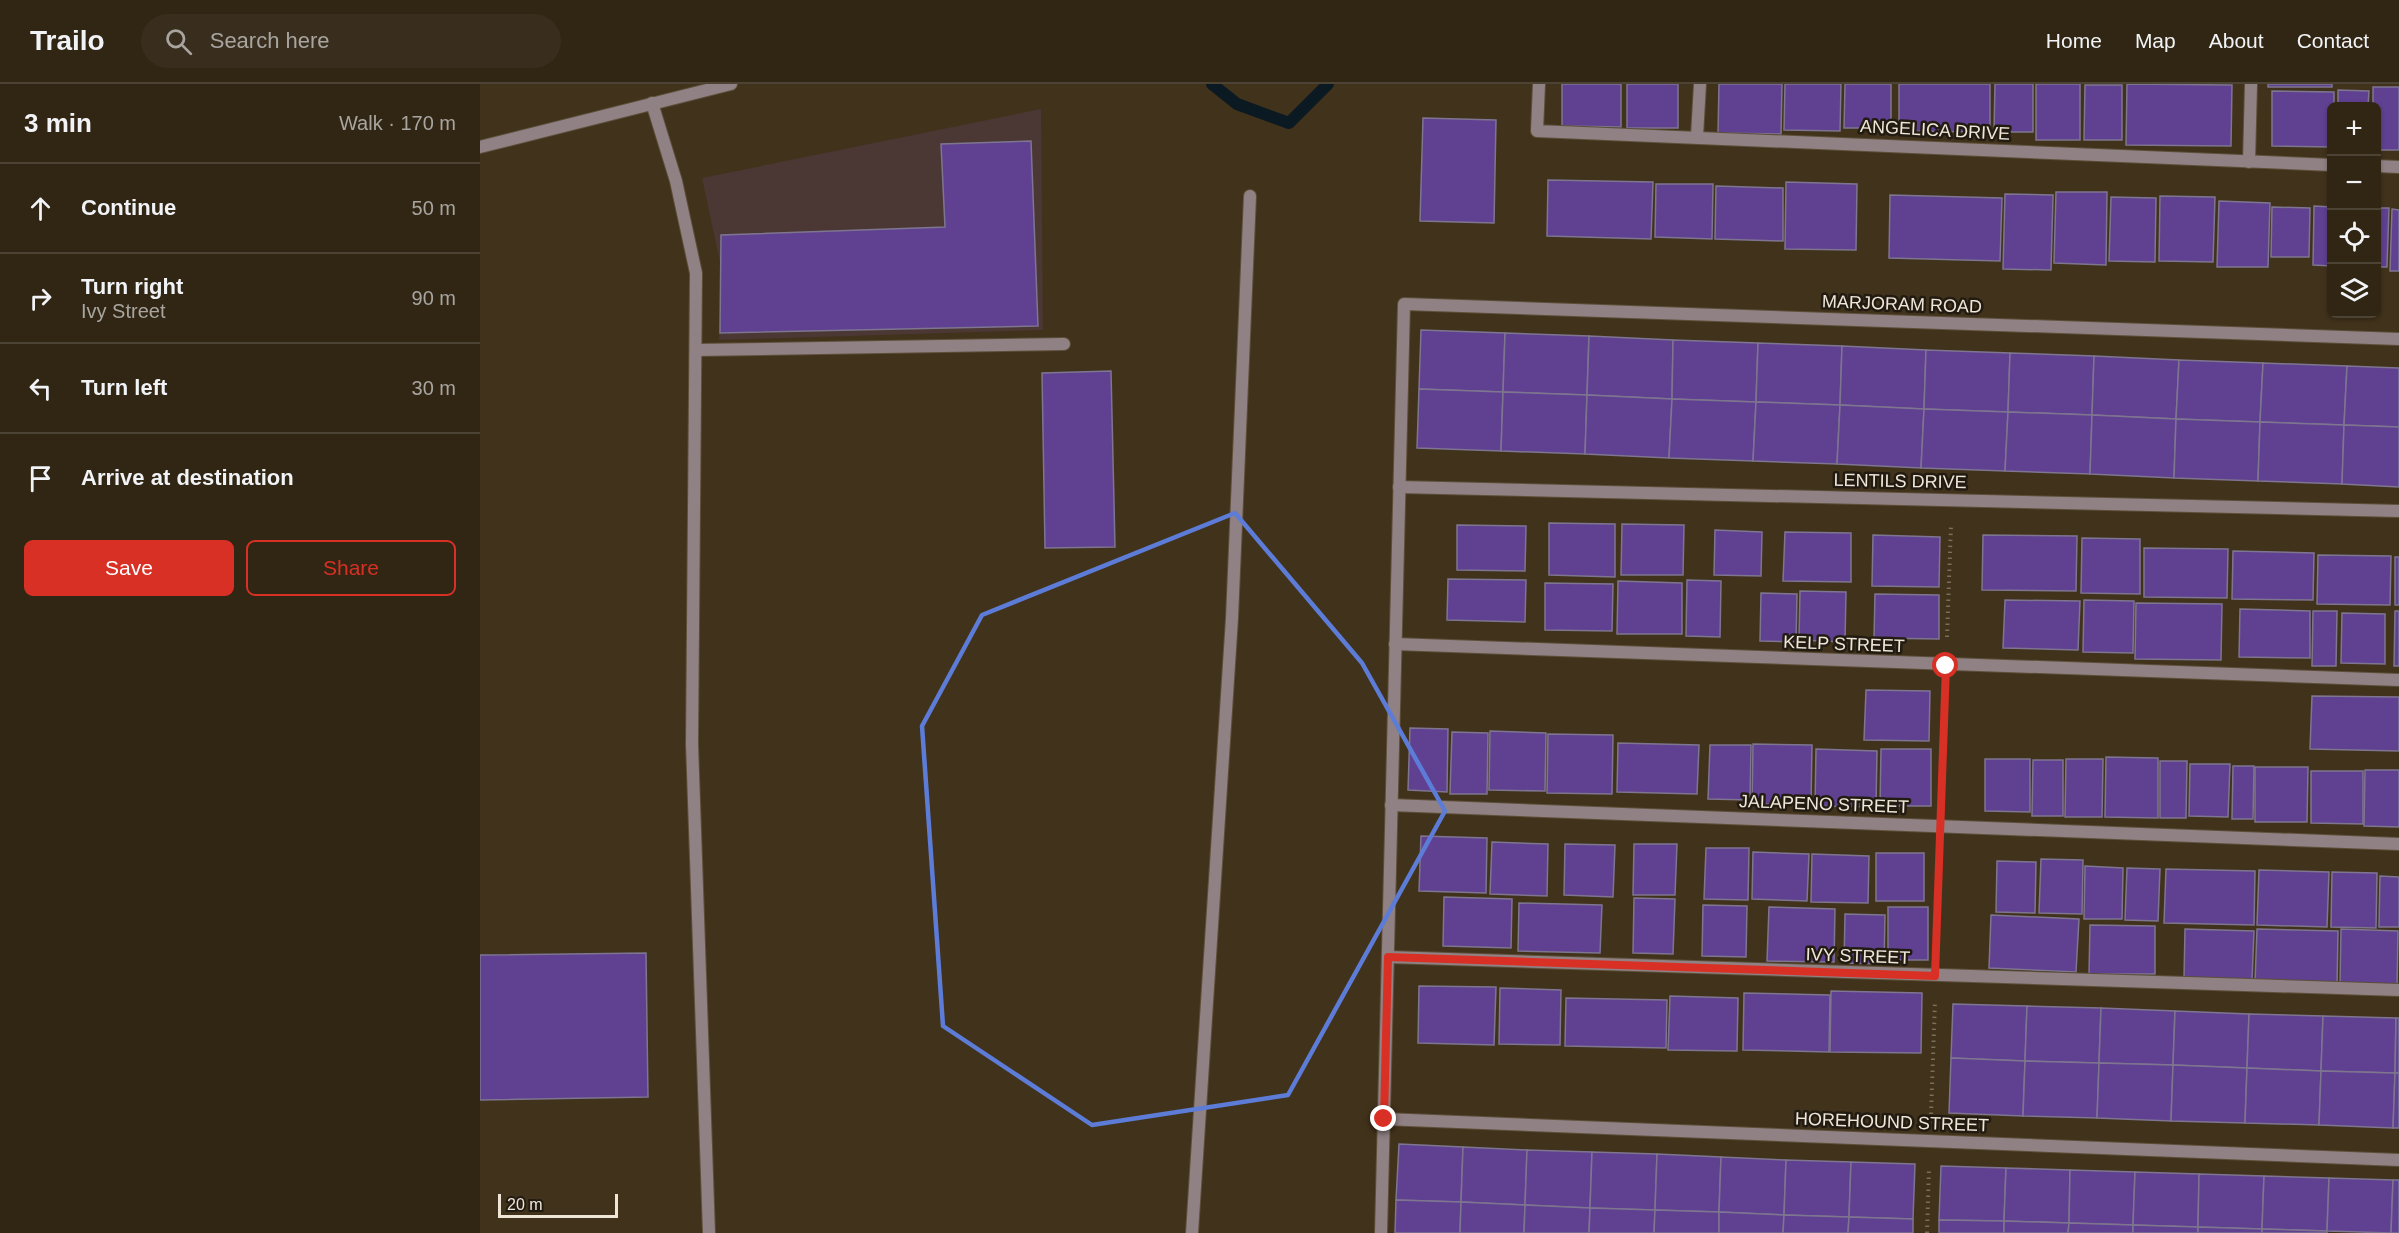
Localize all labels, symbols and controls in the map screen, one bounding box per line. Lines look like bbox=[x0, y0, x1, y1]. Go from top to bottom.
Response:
search box bbox=[141, 14, 561, 68]
text: Trailo bbox=[30, 25, 105, 56]
icon: search bbox=[162, 25, 195, 58]
text: Search here bbox=[210, 28, 330, 53]
text: Home bbox=[2046, 29, 2102, 52]
text: Map bbox=[2135, 29, 2176, 52]
text: About bbox=[2209, 29, 2264, 52]
text: Contact bbox=[2297, 29, 2369, 52]
map controls bbox=[2327, 102, 2381, 318]
button: + bbox=[2327, 102, 2381, 156]
text: 3 min bbox=[24, 108, 92, 138]
text: Walk · 170 m bbox=[339, 112, 456, 134]
street label: ANGELICA DRIVE bbox=[1860, 116, 2010, 144]
button: − bbox=[2327, 156, 2381, 210]
icon: ahead bbox=[24, 192, 57, 225]
text: Continue bbox=[81, 195, 176, 220]
text: 50 m bbox=[412, 197, 456, 219]
button: locate bbox=[2327, 210, 2381, 264]
button: layers bbox=[2327, 264, 2381, 318]
text: Turn right bbox=[81, 274, 183, 299]
icon: right bbox=[24, 282, 57, 315]
text: 90 m bbox=[412, 287, 456, 309]
street label: MARJORAM ROAD bbox=[1822, 291, 1982, 317]
text: Ivy Street bbox=[81, 300, 165, 322]
icon: left bbox=[24, 372, 57, 405]
text: Turn left bbox=[81, 375, 167, 400]
text: 30 m bbox=[412, 377, 456, 399]
icon: arrive bbox=[24, 462, 57, 495]
text: Arrive at destination bbox=[81, 465, 294, 490]
street label: LENTILS DRIVE bbox=[1833, 470, 1967, 492]
button: Save bbox=[24, 540, 234, 596]
button: Share bbox=[246, 540, 456, 596]
street label: KELP STREET bbox=[1783, 632, 1905, 656]
route start bbox=[1932, 652, 1958, 678]
street label: JALAPENO STREET bbox=[1739, 791, 1909, 817]
street label: IVY STREET bbox=[1805, 944, 1911, 968]
route end bbox=[1370, 1105, 1396, 1131]
street label: HOREHOUND STREET bbox=[1795, 1109, 1989, 1135]
scale bar bbox=[498, 1191, 618, 1218]
text: 20 m bbox=[507, 1196, 543, 1213]

